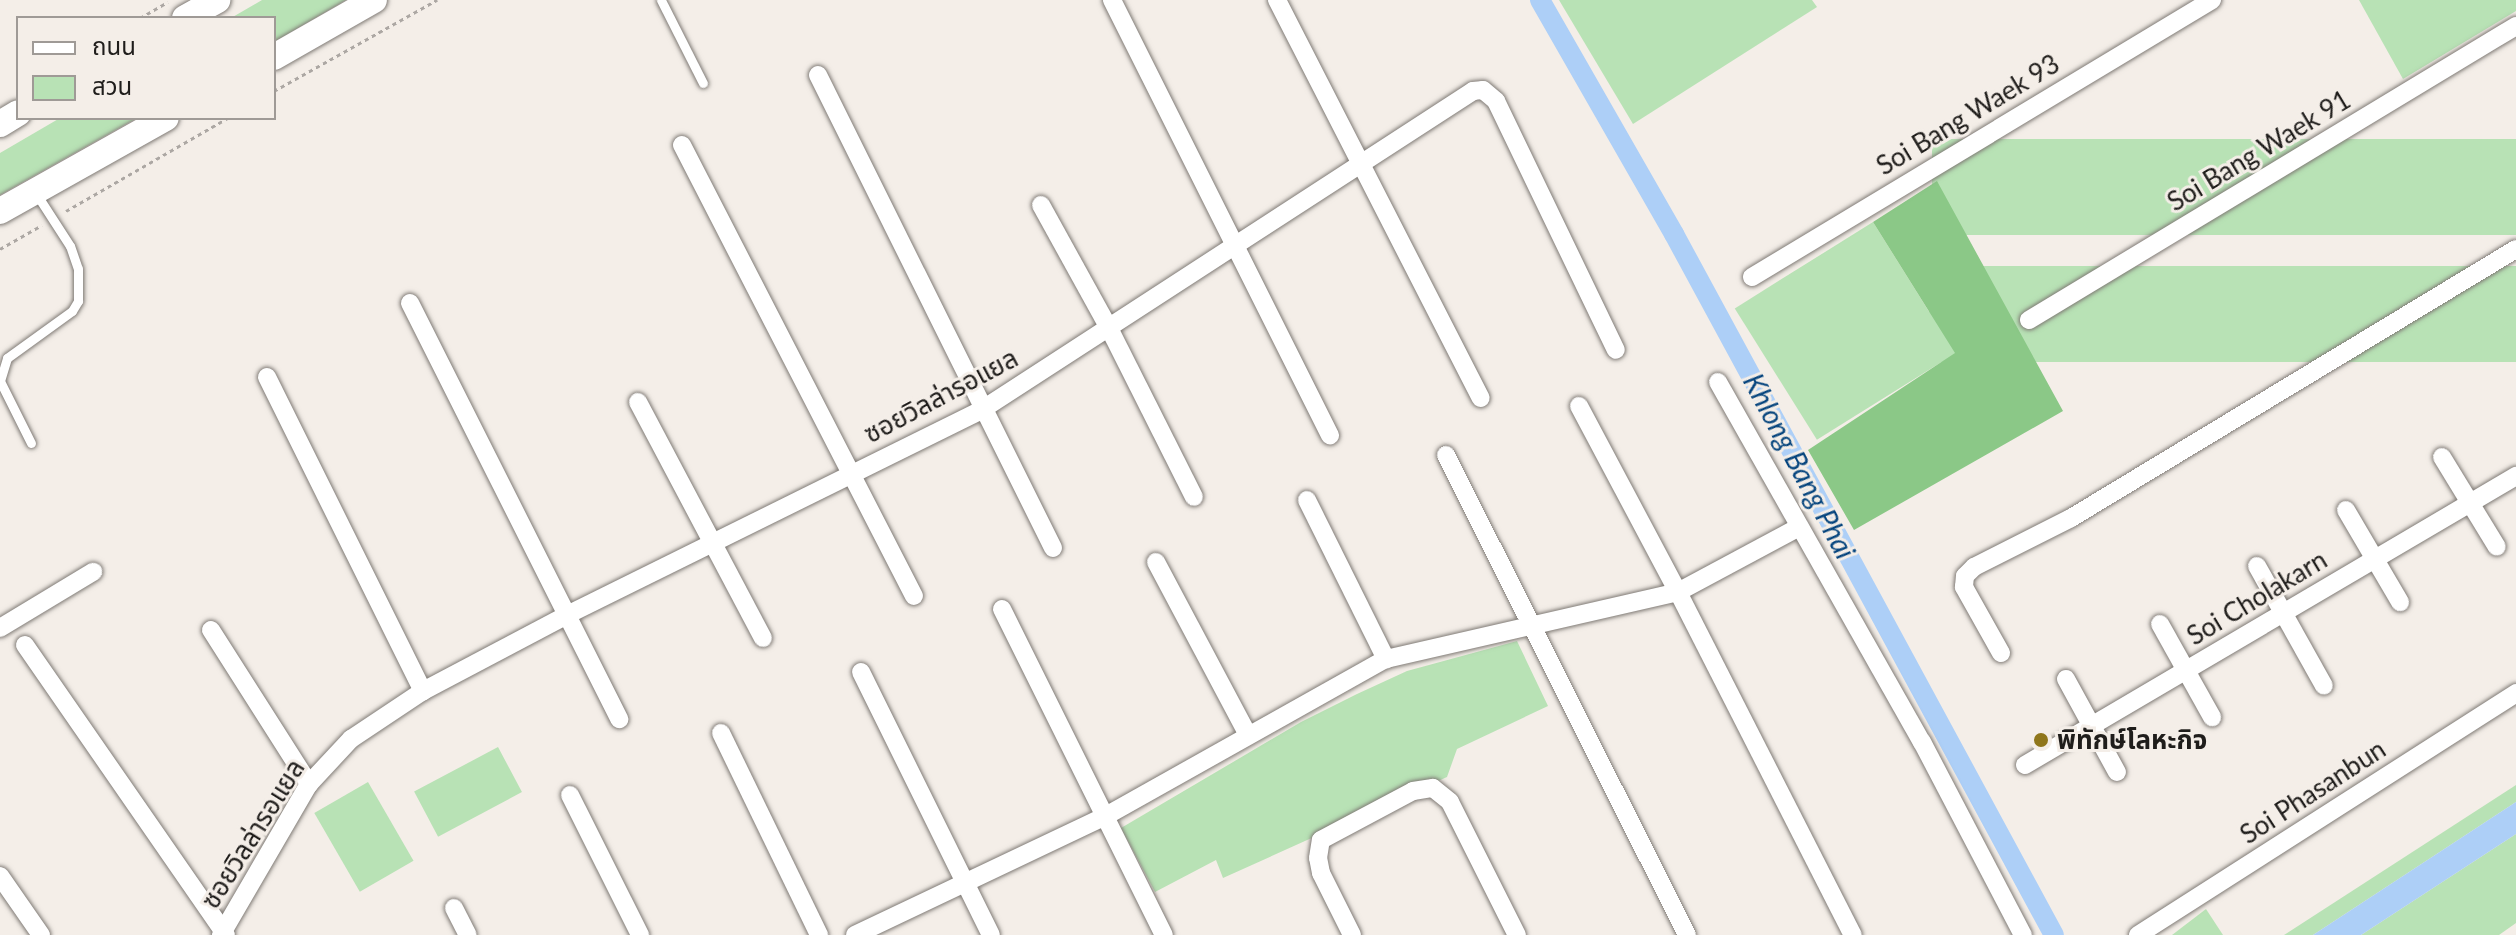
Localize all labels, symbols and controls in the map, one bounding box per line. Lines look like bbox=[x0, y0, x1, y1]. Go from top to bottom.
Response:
legend bbox=[16, 16, 276, 120]
text: ถนน bbox=[92, 31, 136, 60]
street label: Soi Bang Waek 93 bbox=[1871, 48, 2065, 182]
text: สวน bbox=[92, 71, 132, 100]
street label: Soi Bang Waek 91 bbox=[2162, 84, 2356, 218]
street label: ซอยวิลล่ารอแยล bbox=[859, 342, 1023, 450]
water label: Khlong Bang Phai bbox=[1737, 368, 1863, 564]
street label: Soi Cholakarn bbox=[2181, 544, 2333, 652]
place label: พิทักษ์โลหะกิจ bbox=[2057, 724, 2207, 756]
marker: พิทักษ์โลหะกิจ bbox=[2032, 731, 2050, 749]
street label: Soi Phasanbun bbox=[2235, 733, 2391, 851]
street label: ซอยวิลล่ารอแยล bbox=[195, 754, 311, 914]

